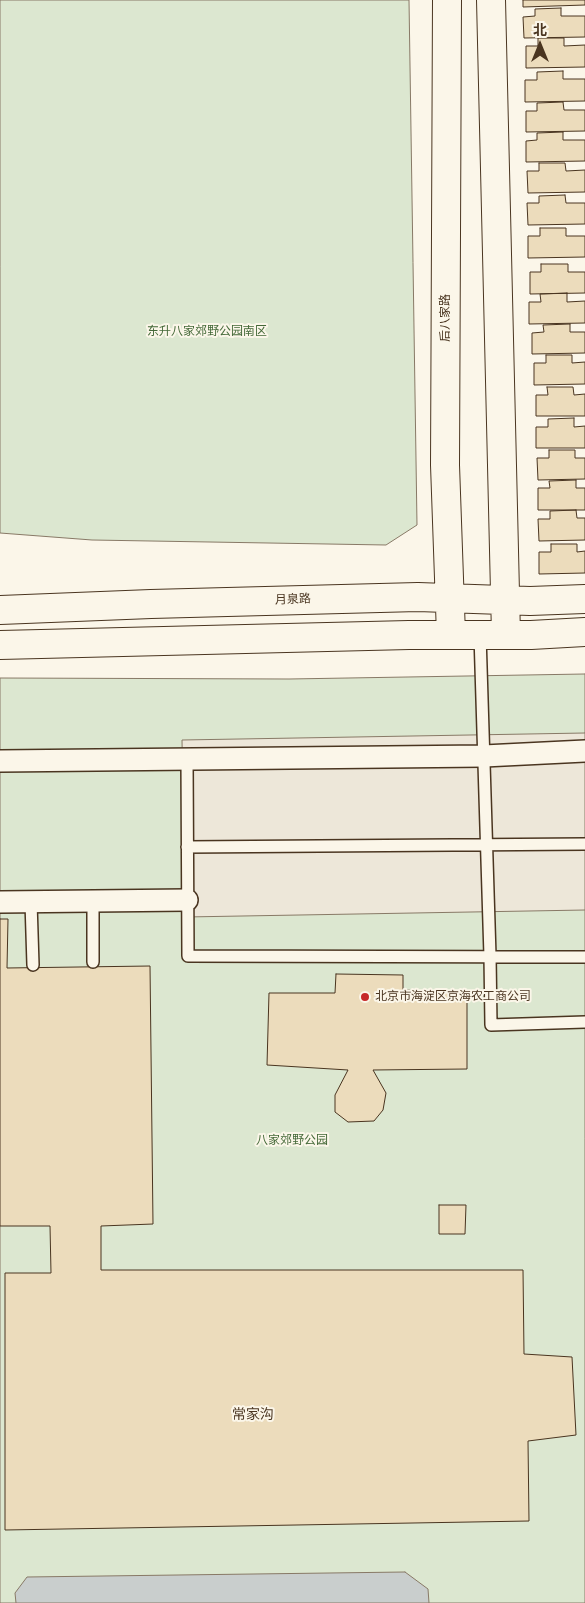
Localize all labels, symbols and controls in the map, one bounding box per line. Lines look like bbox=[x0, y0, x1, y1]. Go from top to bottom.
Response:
north arrow bbox=[515, 20, 565, 70]
text: 北 bbox=[533, 22, 547, 38]
street label: 后八家路 bbox=[439, 294, 453, 342]
park label: 东升八家郊野公园南区 bbox=[147, 325, 267, 339]
street label: 月泉路 bbox=[275, 592, 311, 608]
place label: 北京市海淀区京海农工商公司 bbox=[375, 990, 531, 1004]
marker: 北京市海淀区京海农工商公司 bbox=[359, 991, 371, 1003]
park label: 八家郊野公园 bbox=[256, 1134, 328, 1148]
district label: 常家沟 bbox=[232, 1407, 274, 1423]

